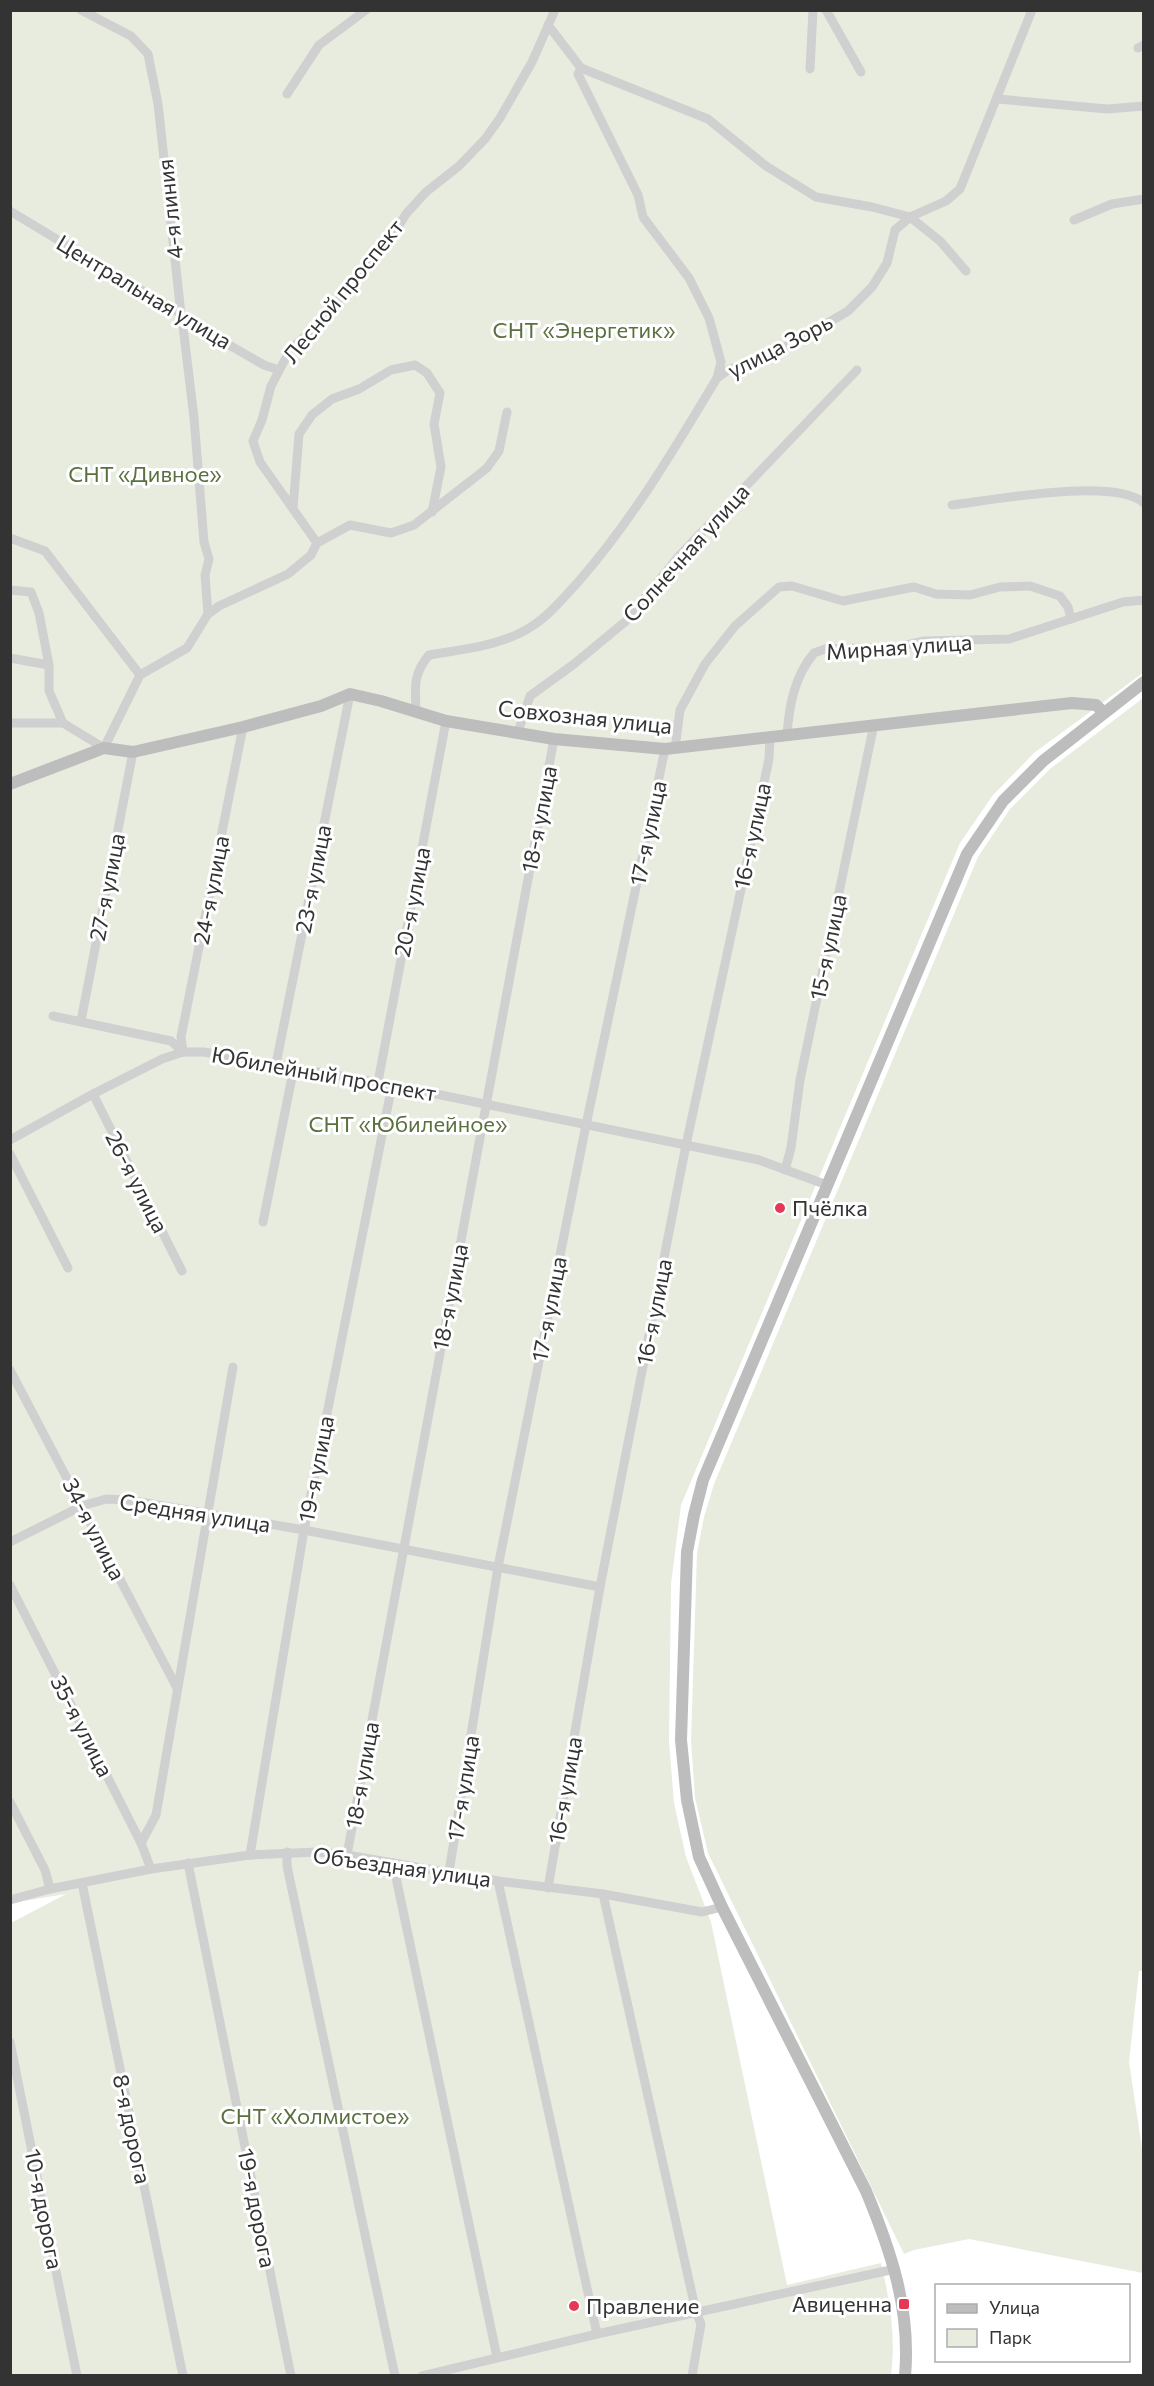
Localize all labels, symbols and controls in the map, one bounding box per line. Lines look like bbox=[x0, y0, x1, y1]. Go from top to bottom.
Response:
street label: 4-я линия bbox=[151, 158, 188, 260]
street label: Лесной проспект bbox=[276, 213, 409, 368]
street label: Центральная улица bbox=[52, 229, 237, 355]
street label: улица Зорь bbox=[723, 308, 837, 384]
park label: СНТ «Энергетик» bbox=[493, 316, 675, 343]
park label: СНТ «Дивное» bbox=[68, 460, 222, 487]
street label: Солнечная улица bbox=[617, 478, 755, 627]
street label: Мирная улица bbox=[825, 628, 973, 665]
street label: Совхозная улица bbox=[497, 694, 673, 739]
street label: 18-я улица bbox=[515, 763, 562, 874]
street label: 17-я улица bbox=[623, 778, 672, 888]
street label: 16-я улица bbox=[727, 780, 776, 892]
street label: 23-я улица bbox=[289, 822, 336, 935]
street label: 27-я улица bbox=[83, 831, 130, 943]
street label: 24-я улица bbox=[187, 833, 234, 947]
street label: 20-я улица bbox=[388, 844, 435, 959]
street label: 15-я улица bbox=[803, 892, 852, 1002]
street label: Юбилейный проспект bbox=[210, 1040, 439, 1107]
park label: СНТ «Юбилейное» bbox=[309, 1110, 507, 1137]
street label: 26-я улица bbox=[100, 1126, 175, 1237]
place label: Пчёлка bbox=[792, 1194, 868, 1221]
marker: Пчёлка bbox=[773, 1201, 787, 1215]
street label: 18-я улица bbox=[426, 1241, 473, 1352]
street label: 17-я улица bbox=[525, 1254, 572, 1364]
street label: 16-я улица bbox=[630, 1256, 677, 1367]
street label: 19-я улица bbox=[292, 1413, 339, 1524]
street label: 34-я улица bbox=[57, 1473, 132, 1584]
street label: Средняя улица bbox=[118, 1487, 272, 1538]
street label: 35-я улица bbox=[45, 1670, 120, 1781]
street label: 18-я улица bbox=[339, 1719, 384, 1830]
street label: 17-я улица bbox=[441, 1733, 484, 1843]
street label: 16-я улица bbox=[542, 1734, 587, 1845]
street label: Объездная улица bbox=[311, 1841, 493, 1892]
street label: 8-я дорога bbox=[108, 2072, 157, 2186]
park label: СНТ «Холмистое» bbox=[221, 2102, 409, 2129]
street label: 10-я дорога bbox=[20, 2146, 69, 2271]
street label: 19-я дорога bbox=[233, 2146, 282, 2270]
legend bbox=[935, 2284, 1130, 2362]
place label: Авиценна bbox=[792, 2290, 892, 2317]
place label: Правление bbox=[586, 2292, 699, 2319]
text: Улица bbox=[989, 2296, 1040, 2318]
marker: Авиценна bbox=[897, 2297, 911, 2311]
marker: Правление bbox=[567, 2299, 581, 2313]
text: Парк bbox=[989, 2326, 1032, 2348]

